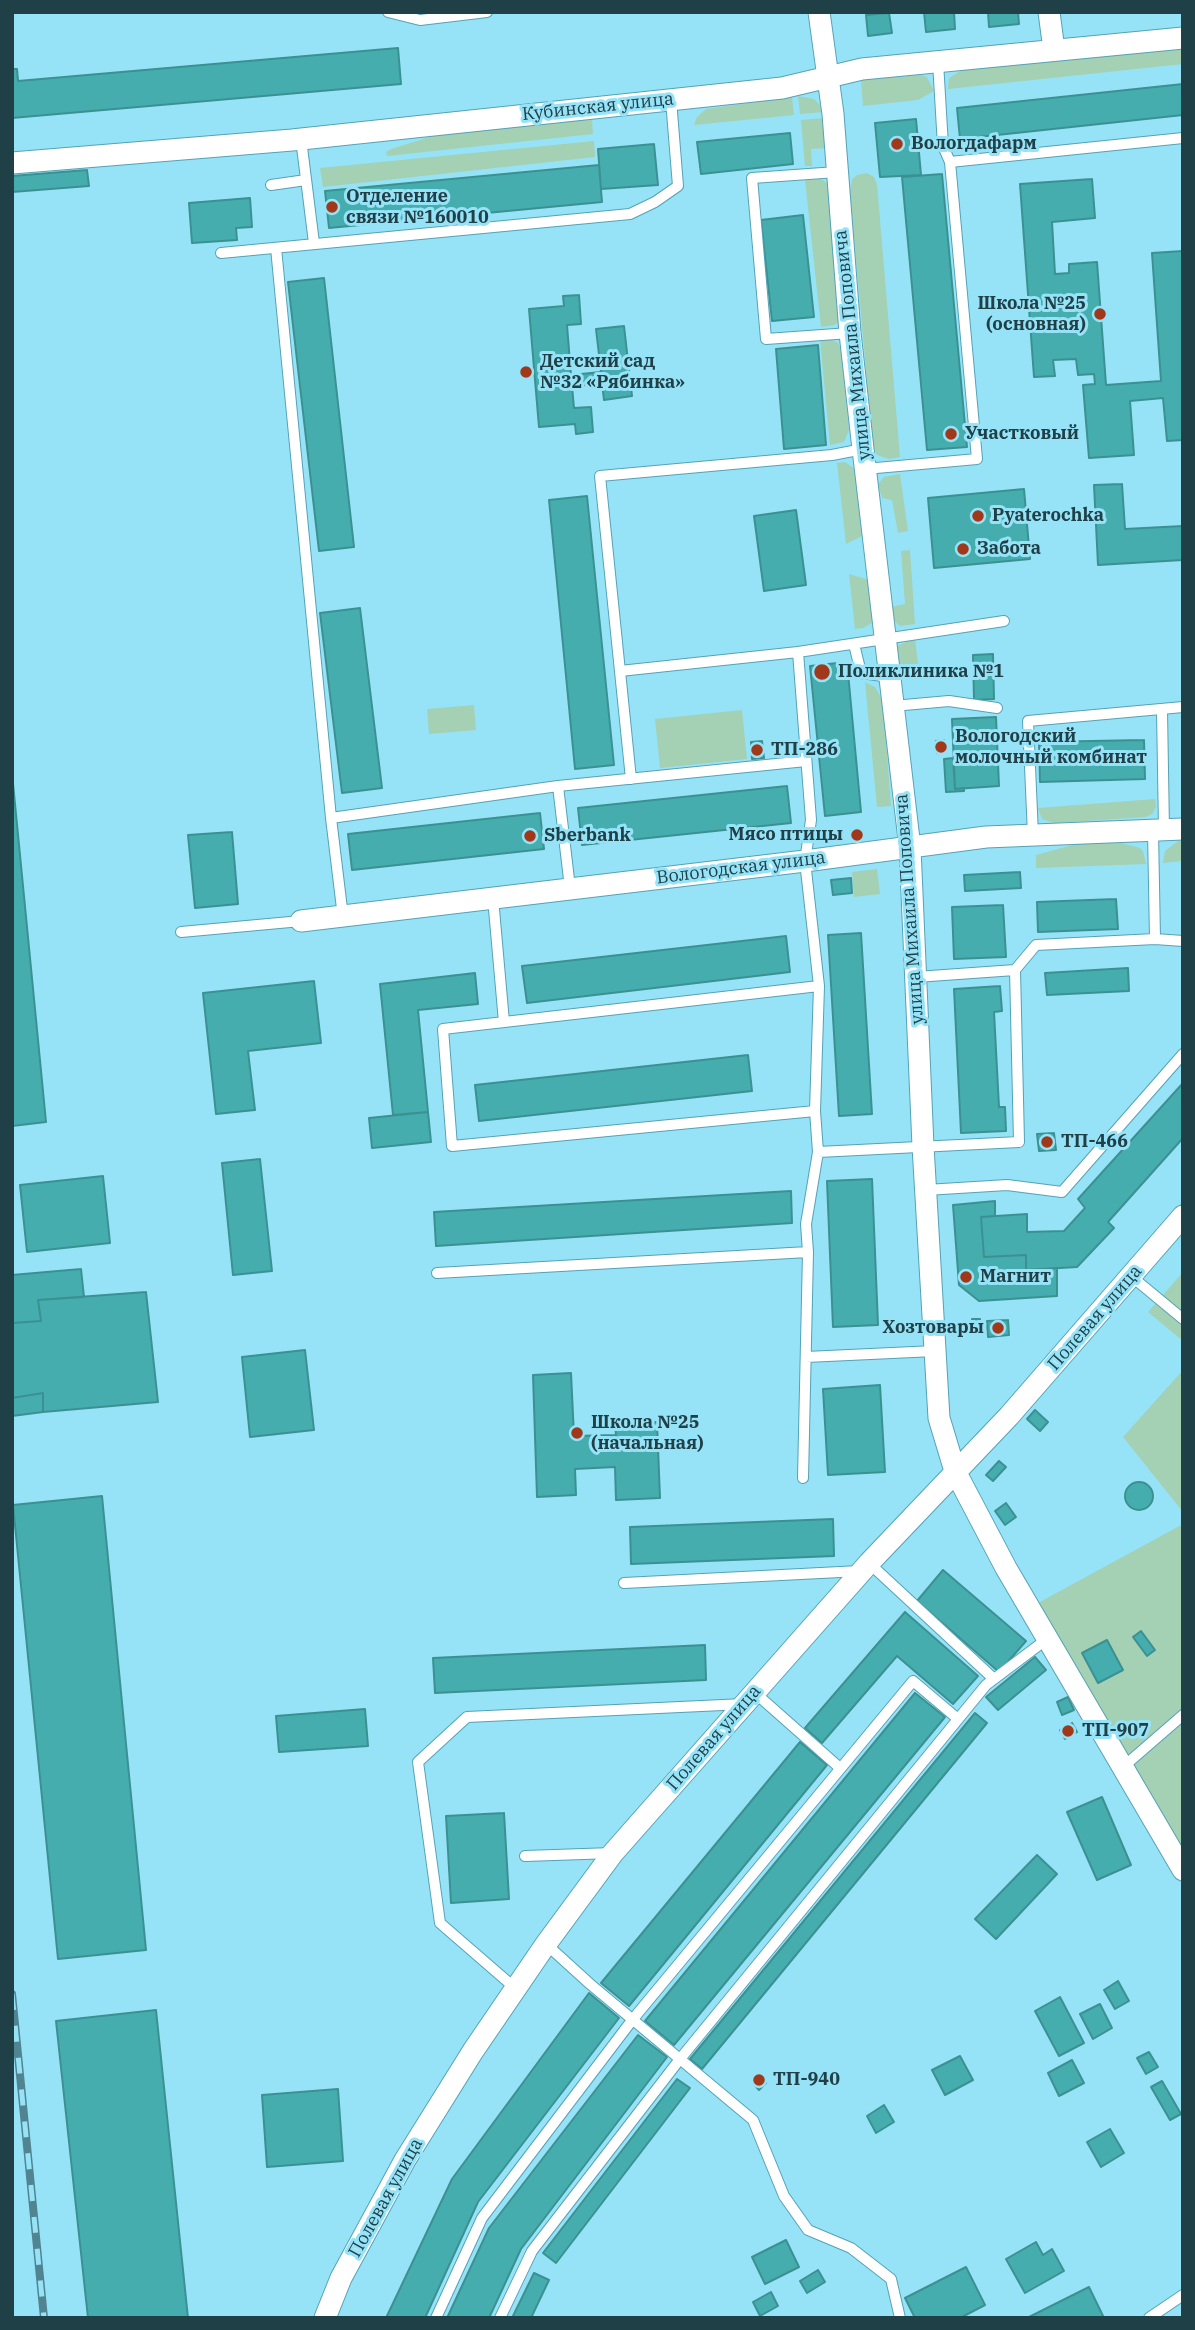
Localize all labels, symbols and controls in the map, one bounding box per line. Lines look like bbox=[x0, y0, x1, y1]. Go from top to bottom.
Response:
street label: Кубинская улица bbox=[521, 88, 675, 126]
place label: Вологдафарм bbox=[911, 133, 1037, 155]
marker: Вологдафарм bbox=[889, 136, 905, 152]
place label: Отделение связи №160010 bbox=[346, 186, 489, 228]
marker: Отделение связи №160010 bbox=[324, 199, 340, 215]
street label: улица Михаила Поповича bbox=[830, 229, 876, 461]
place label: Школа №25 (основная) bbox=[977, 293, 1086, 336]
marker: Школа №25 (основная) bbox=[1092, 306, 1108, 322]
place label: Детский сад №32 «Рябинка» bbox=[540, 351, 685, 394]
marker: Детский сад №32 «Рябинка» bbox=[518, 364, 534, 380]
place label: Участковый bbox=[965, 423, 1079, 445]
marker: Участковый bbox=[943, 426, 959, 442]
place label: Pyaterochka bbox=[992, 505, 1104, 527]
marker: Pyaterochka bbox=[970, 508, 986, 524]
place label: Забота bbox=[977, 538, 1041, 560]
marker: Забота bbox=[955, 541, 971, 557]
place label: Поликлиника №1 bbox=[838, 661, 1004, 683]
marker: Поликлиника №1 bbox=[812, 662, 832, 682]
place label: Вологодский молочный комбинат bbox=[955, 726, 1147, 768]
place label: ТП-286 bbox=[771, 739, 838, 761]
marker: Вологодский молочный комбинат bbox=[933, 739, 949, 755]
marker: ТП-286 bbox=[749, 742, 765, 758]
street label: улица Михаила Поповича bbox=[891, 793, 929, 1025]
place label: Мясо птицы bbox=[729, 824, 843, 846]
place label: Sberbank bbox=[544, 825, 631, 847]
marker: Мясо птицы bbox=[849, 827, 865, 843]
marker: Sberbank bbox=[522, 828, 538, 844]
street label: Вологодская улица bbox=[655, 847, 827, 889]
place label: ТП-466 bbox=[1061, 1131, 1128, 1153]
marker: ТП-466 bbox=[1039, 1134, 1055, 1150]
street label: Полевая улица bbox=[1043, 1261, 1147, 1375]
place label: Магнит bbox=[980, 1266, 1051, 1288]
marker: Магнит bbox=[958, 1269, 974, 1285]
place label: Хозтовары bbox=[882, 1317, 984, 1339]
marker: Хозтовары bbox=[990, 1320, 1006, 1336]
place label: Школа №25 (начальная) bbox=[591, 1412, 704, 1454]
marker: Школа №25 (начальная) bbox=[569, 1425, 585, 1441]
street label: Полевая улица bbox=[662, 1681, 766, 1795]
place label: ТП-907 bbox=[1082, 1720, 1149, 1742]
marker: ТП-907 bbox=[1060, 1723, 1076, 1739]
place label: ТП-940 bbox=[773, 2069, 840, 2091]
marker: ТП-940 bbox=[751, 2072, 767, 2088]
street label: Полевая улица bbox=[344, 2135, 428, 2261]

